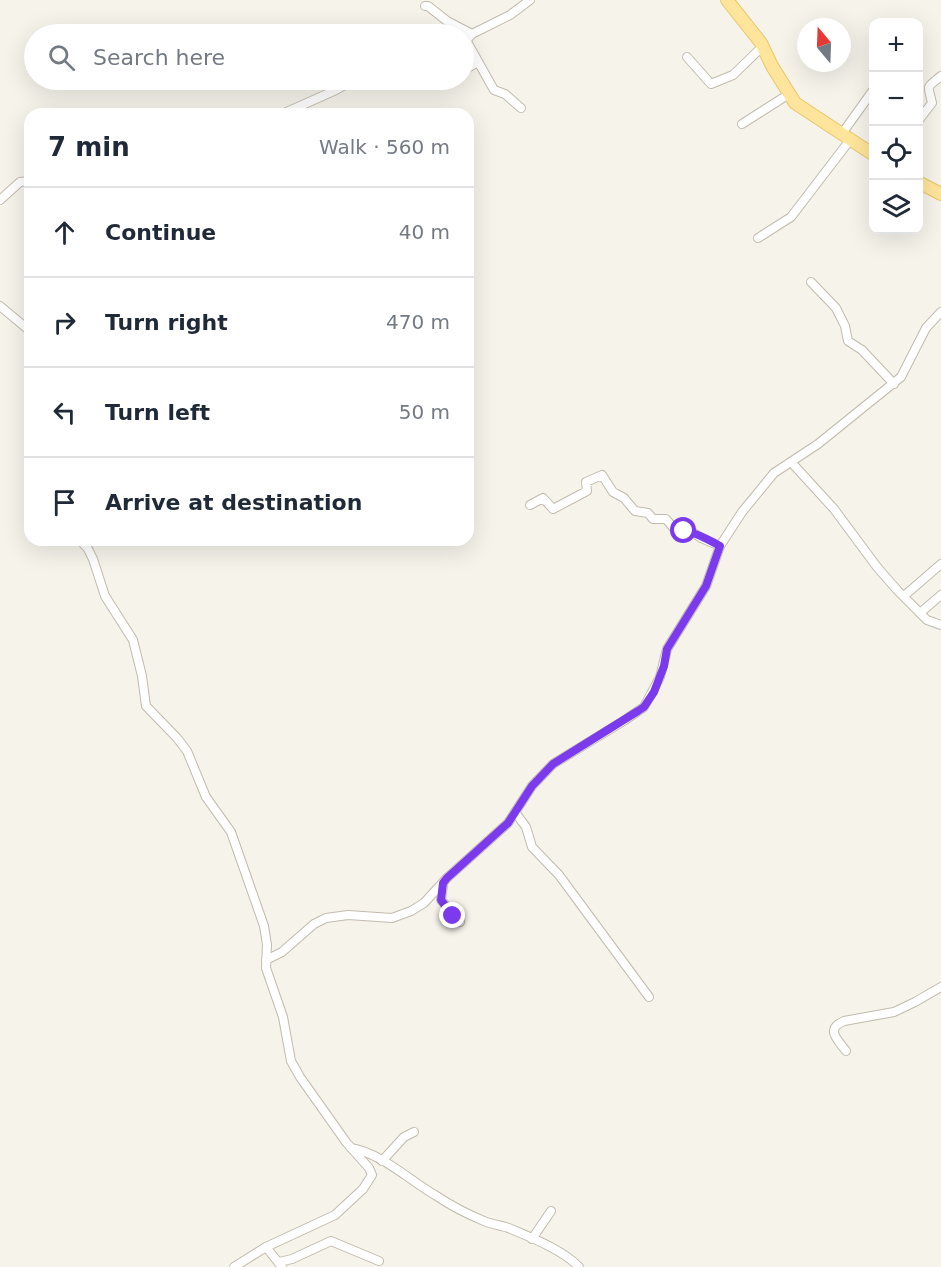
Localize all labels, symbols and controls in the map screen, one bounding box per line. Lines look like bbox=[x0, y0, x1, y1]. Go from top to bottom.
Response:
north arrow bbox=[797, 18, 851, 72]
map controls bbox=[869, 18, 923, 234]
button: + bbox=[869, 18, 923, 72]
search box bbox=[24, 24, 474, 90]
icon: search bbox=[45, 41, 78, 74]
text: Search here bbox=[93, 45, 225, 70]
button: − bbox=[869, 72, 923, 126]
button: locate bbox=[869, 126, 923, 180]
text: 7 min bbox=[48, 132, 130, 162]
text: Walk · 560 m bbox=[319, 135, 450, 159]
button: layers bbox=[869, 180, 923, 234]
icon: ahead bbox=[48, 216, 81, 249]
text: Continue bbox=[105, 220, 216, 245]
text: 40 m bbox=[399, 220, 450, 244]
icon: right bbox=[48, 306, 81, 339]
text: Turn right bbox=[105, 310, 228, 335]
text: 470 m bbox=[386, 310, 450, 334]
icon: left bbox=[48, 396, 81, 429]
text: Turn left bbox=[105, 400, 210, 425]
text: 50 m bbox=[399, 400, 450, 424]
icon: arrive bbox=[48, 486, 81, 519]
text: Arrive at destination bbox=[105, 490, 362, 515]
route start bbox=[670, 517, 696, 543]
route end bbox=[439, 902, 465, 928]

